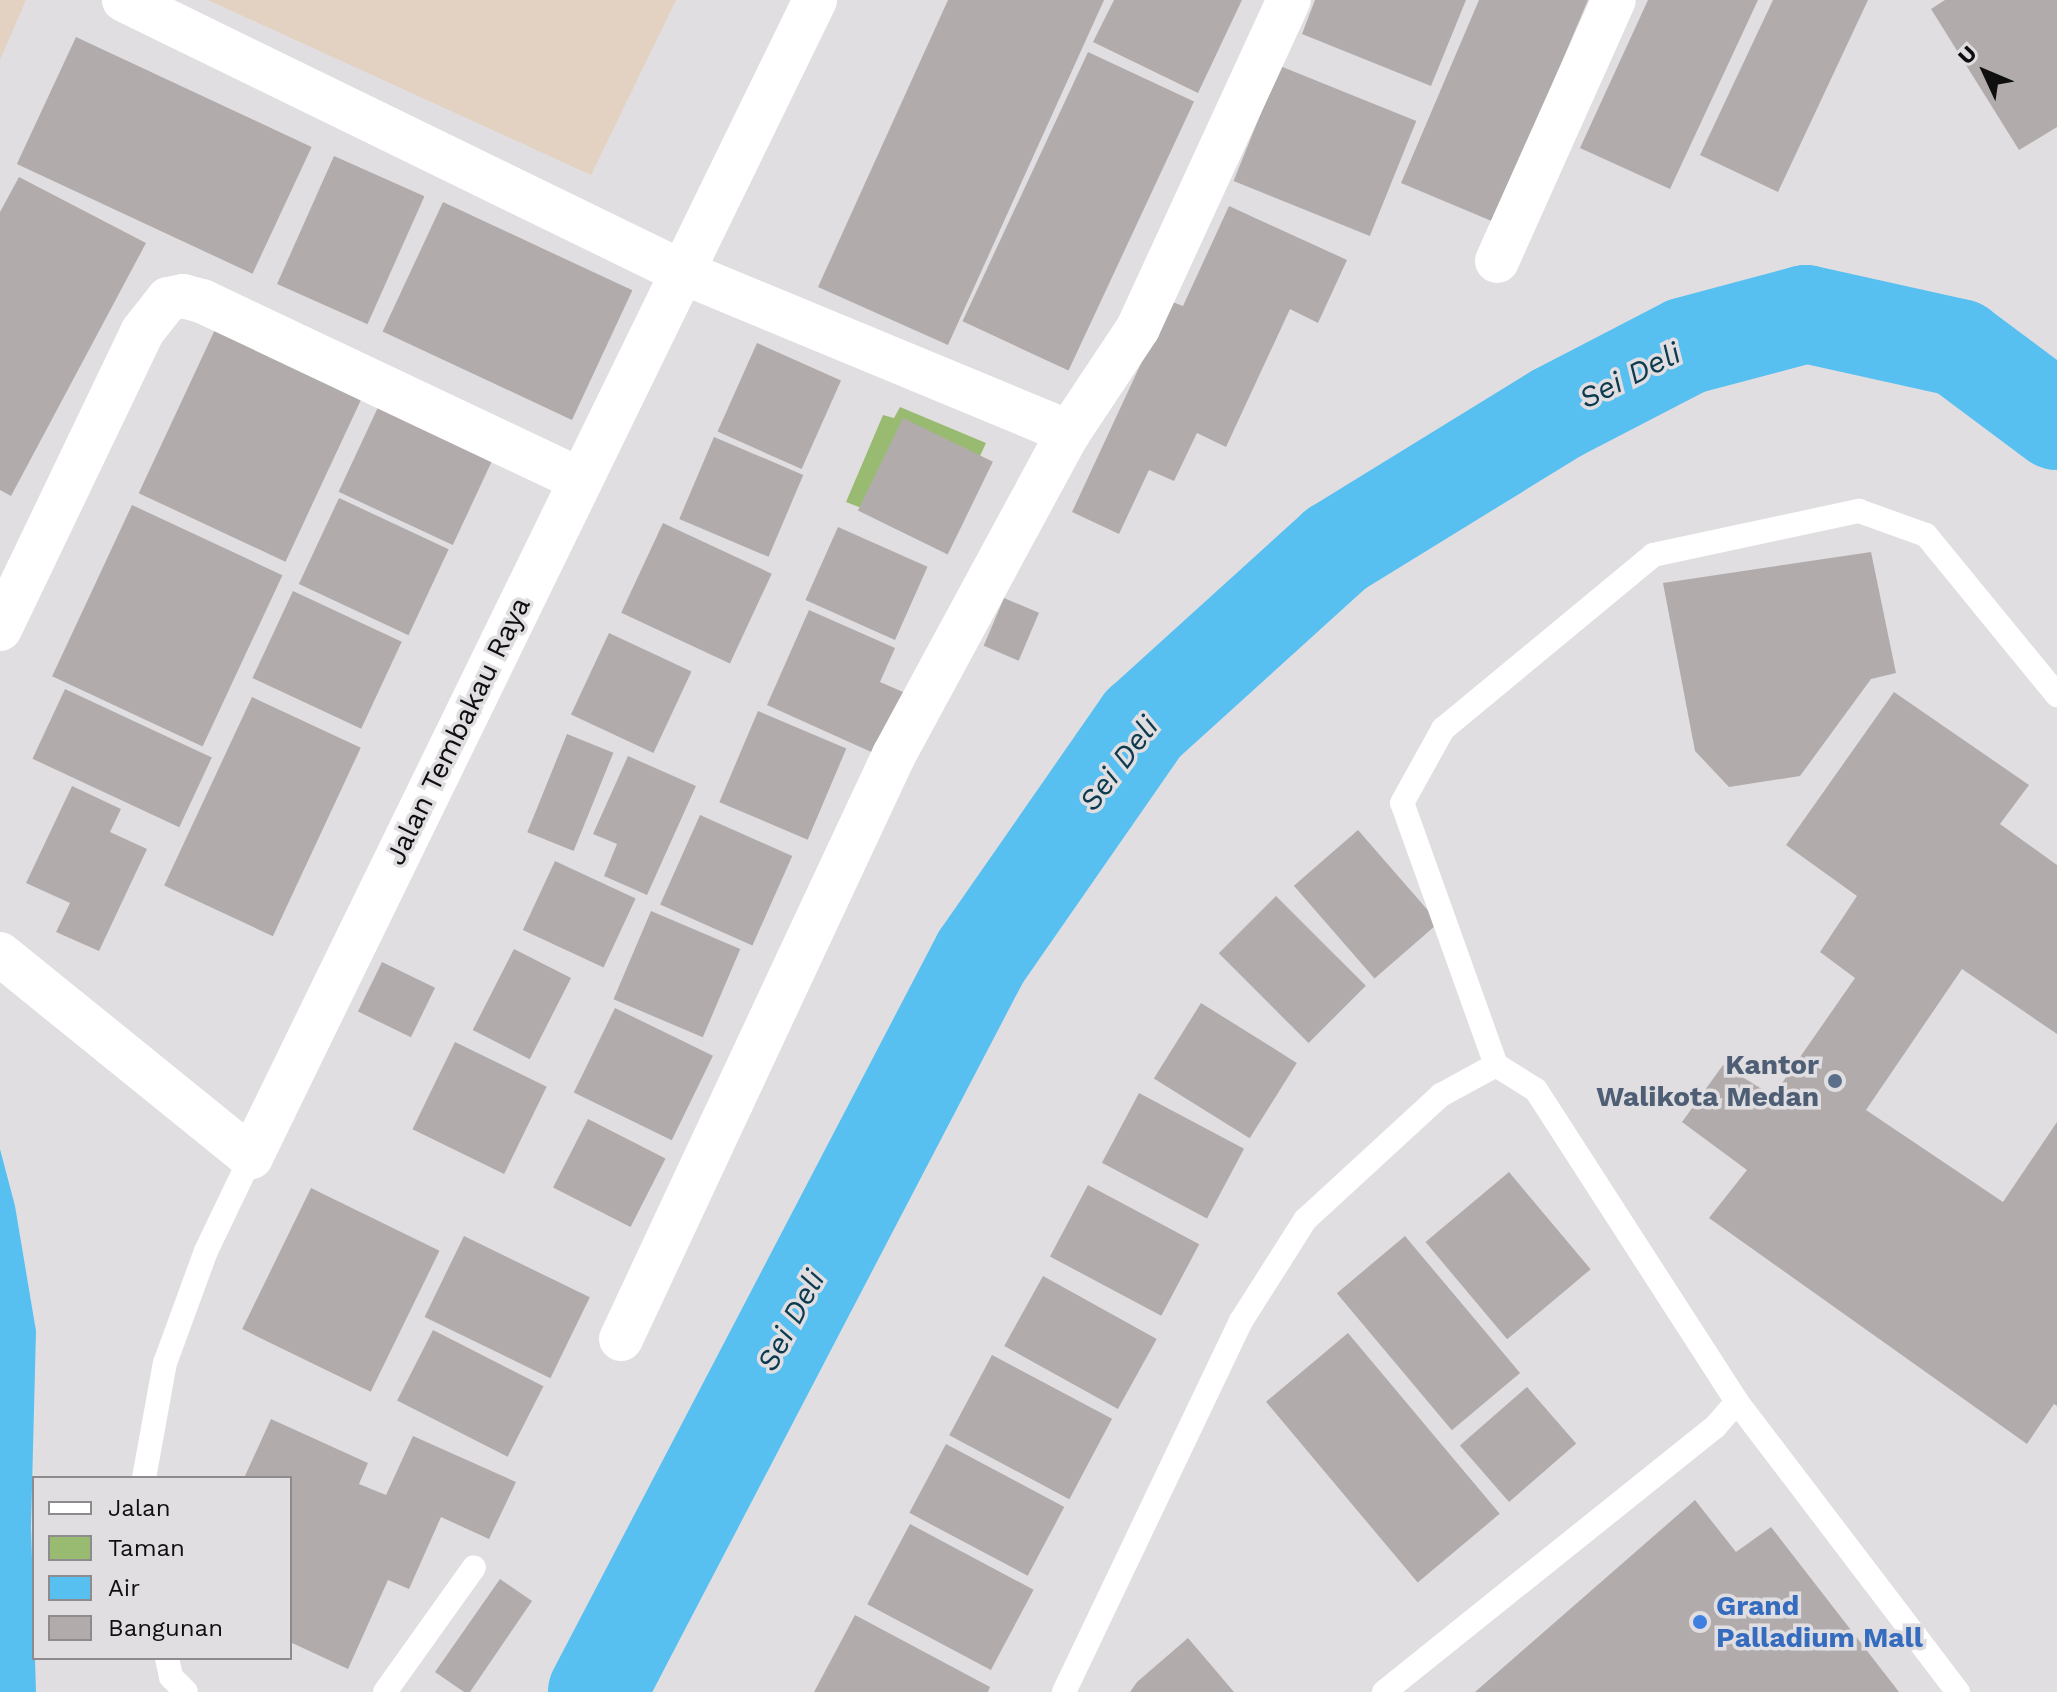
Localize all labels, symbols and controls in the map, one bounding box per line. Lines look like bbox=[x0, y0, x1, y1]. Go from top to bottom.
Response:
north arrow bbox=[1945, 32, 2025, 112]
text: U bbox=[1953, 41, 1982, 69]
water label: Sei Deli bbox=[1573, 335, 1687, 417]
street label: Jalan Tembakau Raya bbox=[378, 591, 538, 871]
water label: Sei Deli bbox=[1072, 710, 1166, 818]
place label: Kantor Walikota Medan bbox=[1596, 1048, 1819, 1114]
marker: Kantor Walikota Medan bbox=[1826, 1072, 1844, 1090]
water label: Sei Deli bbox=[749, 1264, 833, 1378]
legend bbox=[32, 1476, 292, 1660]
text: Jalan bbox=[108, 1494, 171, 1522]
text: Taman bbox=[108, 1534, 185, 1562]
text: Air bbox=[108, 1574, 140, 1602]
place label: Grand Palladium Mall bbox=[1716, 1589, 1923, 1655]
marker: Grand Palladium Mall bbox=[1691, 1613, 1709, 1631]
text: Bangunan bbox=[108, 1614, 223, 1642]

